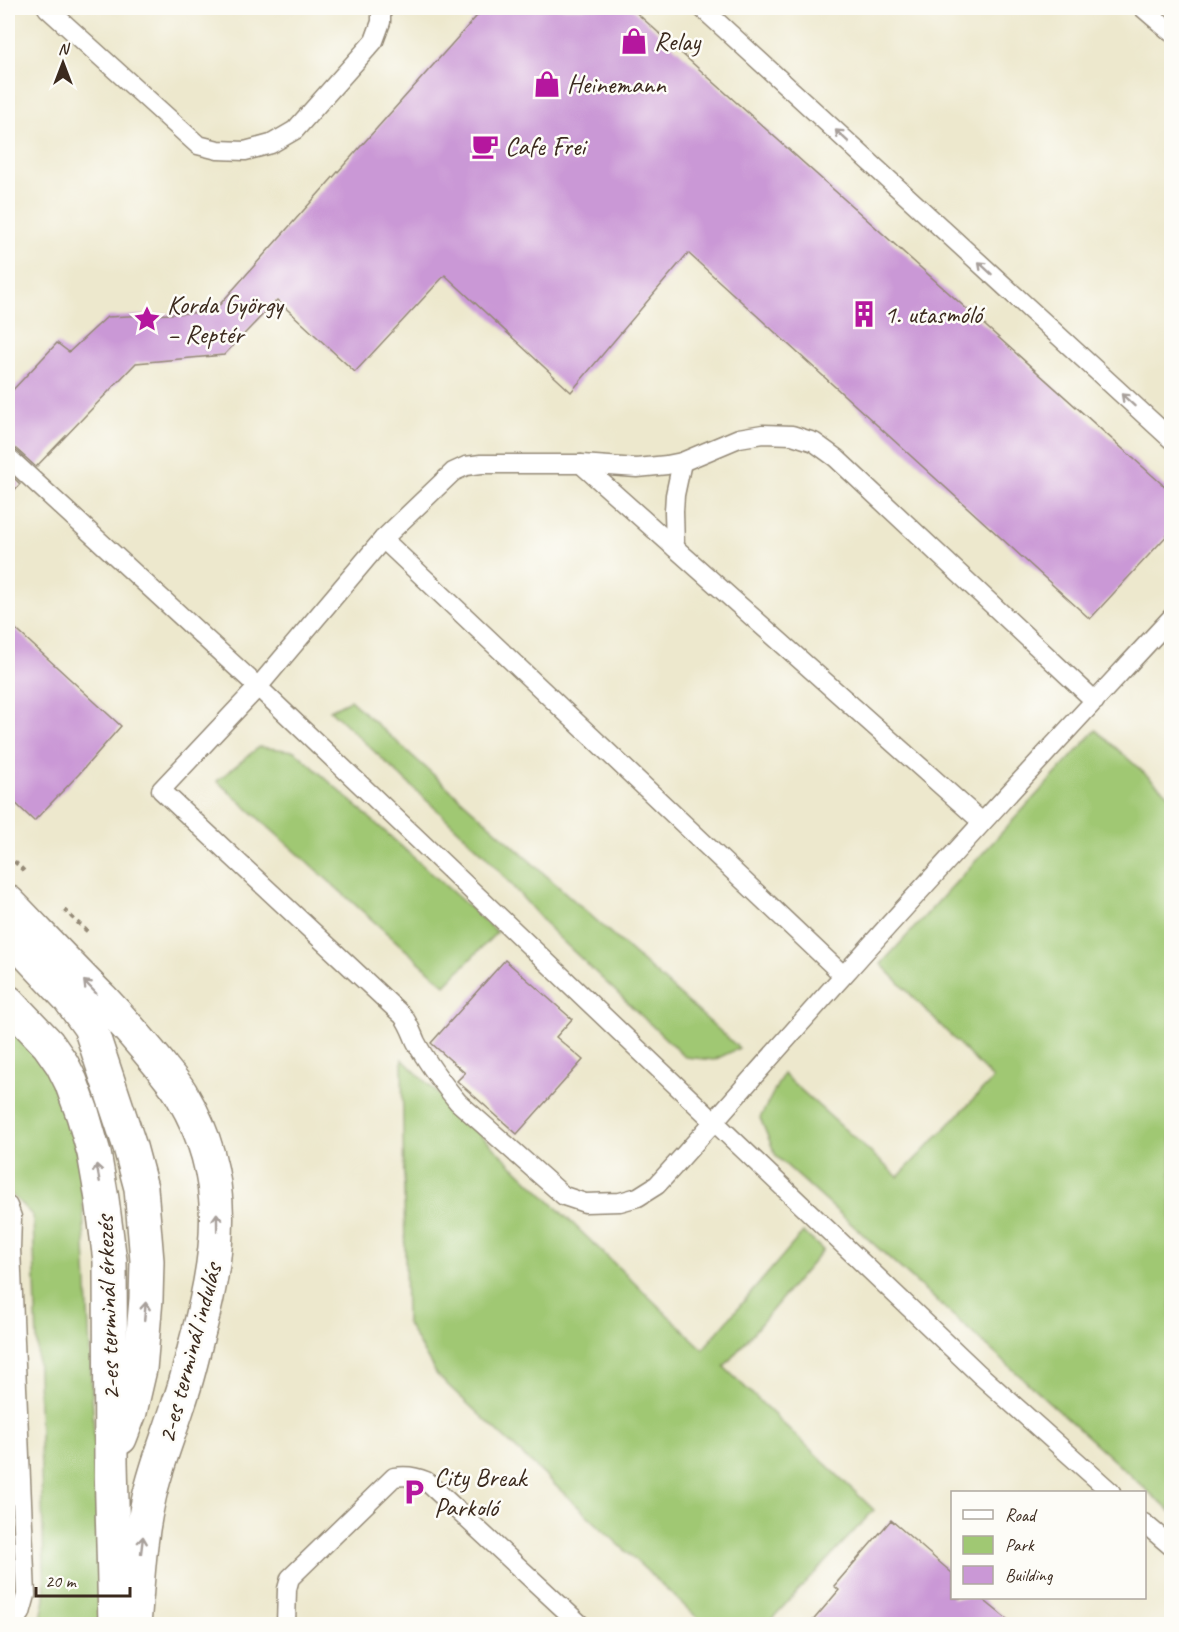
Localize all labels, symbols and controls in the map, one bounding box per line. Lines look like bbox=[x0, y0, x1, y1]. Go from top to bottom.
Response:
place label: Relay bbox=[654, 25, 702, 58]
shop icon: Relay bbox=[619, 26, 649, 56]
north arrow bbox=[33, 33, 93, 93]
text: N bbox=[58, 39, 71, 59]
place label: Heinemann bbox=[567, 68, 667, 101]
shop icon: Heinemann bbox=[532, 69, 562, 99]
one-way arrow bbox=[834, 129, 849, 143]
place label: Cafe Frei bbox=[505, 130, 588, 163]
cafe icon: Cafe Frei bbox=[470, 131, 500, 161]
one-way arrow bbox=[978, 261, 993, 275]
place label: Korda György – Reptér bbox=[167, 288, 285, 351]
place label: 1. utasmóló bbox=[884, 298, 986, 331]
building icon: 1. utasmóló bbox=[849, 299, 879, 329]
place icon: Korda György – Reptér bbox=[132, 304, 162, 334]
one-way arrow bbox=[1121, 393, 1136, 407]
one-way arrow bbox=[83, 980, 98, 995]
one-way arrow bbox=[92, 1164, 103, 1184]
one-way arrow bbox=[211, 1212, 223, 1232]
street label: 2-es terminál érkezés bbox=[88, 1213, 127, 1401]
street label: 2-es terminál indulás bbox=[150, 1258, 230, 1446]
one-way arrow bbox=[140, 1301, 151, 1321]
place label: City Break Parkoló bbox=[434, 1461, 529, 1524]
parking icon: City Break Parkoló bbox=[399, 1477, 429, 1507]
legend bbox=[951, 1491, 1146, 1599]
text: Road bbox=[1005, 1504, 1038, 1526]
text: Park bbox=[1005, 1534, 1035, 1556]
one-way arrow bbox=[137, 1536, 148, 1556]
scale bar bbox=[36, 1560, 130, 1598]
text: Building bbox=[1005, 1564, 1054, 1586]
text: 20 m bbox=[45, 1570, 78, 1592]

